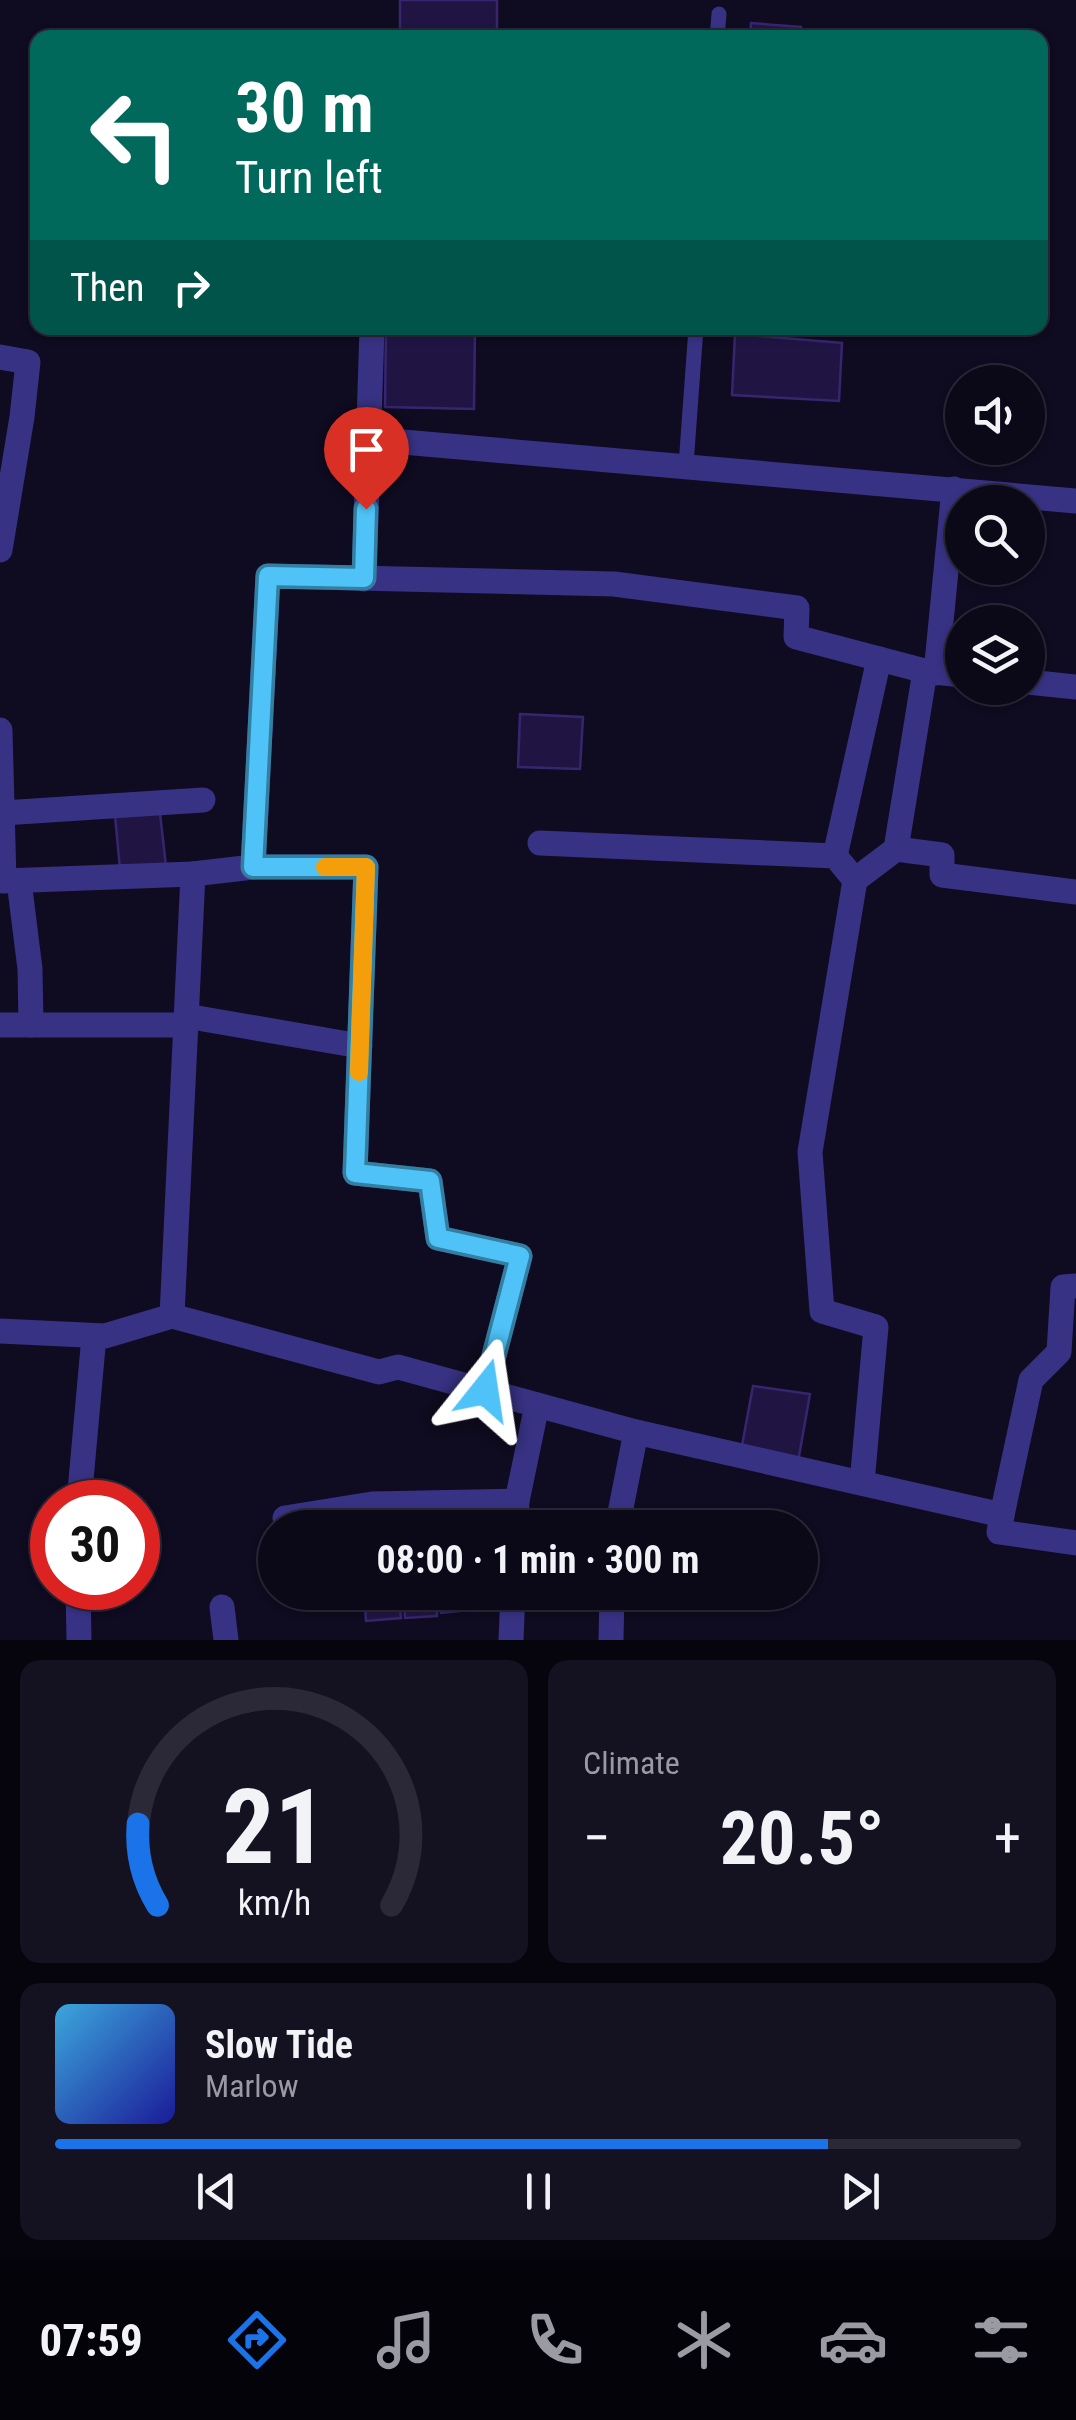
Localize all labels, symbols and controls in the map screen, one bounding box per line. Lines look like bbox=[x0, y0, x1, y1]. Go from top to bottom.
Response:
text: 30 m bbox=[235, 67, 374, 149]
icon: left bbox=[70, 70, 200, 200]
text: Turn left bbox=[235, 151, 383, 204]
icon: right bbox=[164, 260, 219, 315]
text: Then bbox=[70, 266, 144, 310]
map controls bbox=[945, 365, 1045, 705]
button: sound bbox=[945, 365, 1045, 465]
pin bbox=[324, 407, 409, 510]
icon: arrive bbox=[339, 422, 394, 477]
button: search bbox=[945, 485, 1045, 585]
button: layers bbox=[945, 605, 1045, 705]
position arrow bbox=[433, 1338, 537, 1442]
speed limit sign: 30 bbox=[30, 1480, 160, 1610]
text: 08:00 · 1 min · 300 m bbox=[377, 1538, 699, 1582]
text: Climate bbox=[583, 1744, 680, 1782]
text: 21 bbox=[221, 1767, 327, 1888]
text: 20.5° bbox=[720, 1794, 884, 1882]
text: − bbox=[583, 1806, 611, 1870]
text: + bbox=[994, 1806, 1021, 1870]
text: km/h bbox=[237, 1882, 311, 1924]
text: Slow Tide bbox=[205, 2023, 353, 2067]
text: Marlow bbox=[205, 2067, 298, 2105]
icon: previous bbox=[189, 2164, 244, 2219]
icon: pause bbox=[511, 2164, 566, 2219]
icon: next bbox=[833, 2164, 888, 2219]
icon: directions bbox=[222, 2305, 292, 2375]
icon: music bbox=[371, 2305, 441, 2375]
icon: phone bbox=[520, 2305, 590, 2375]
icon: climate bbox=[669, 2305, 739, 2375]
icon: car bbox=[818, 2305, 888, 2375]
icon: filters bbox=[966, 2305, 1036, 2375]
text: 07:59 bbox=[39, 2314, 143, 2367]

